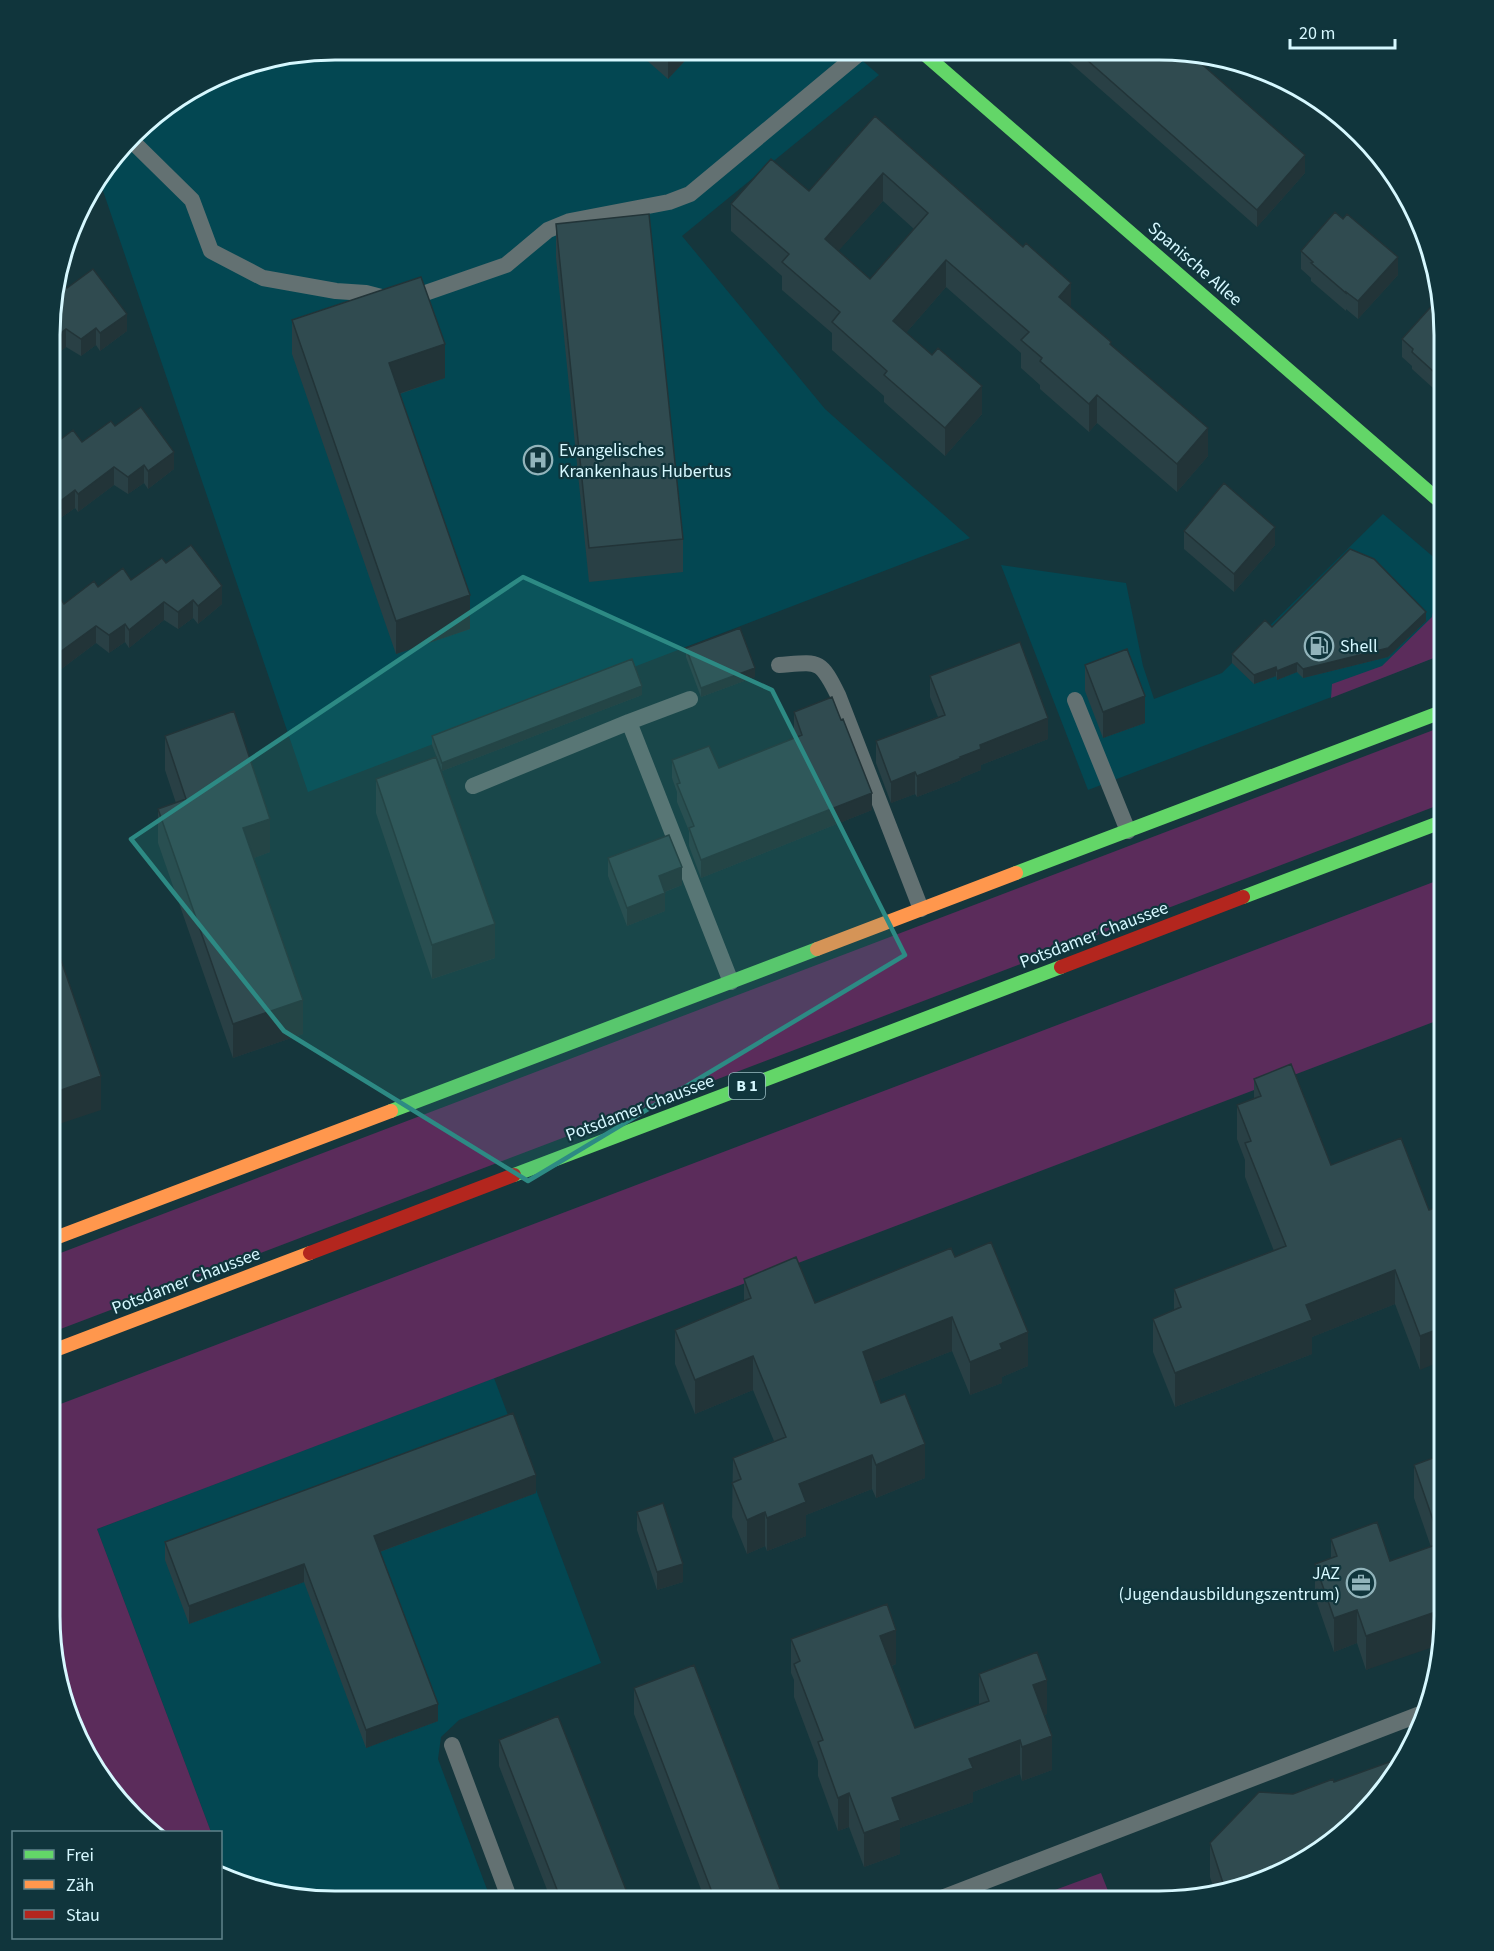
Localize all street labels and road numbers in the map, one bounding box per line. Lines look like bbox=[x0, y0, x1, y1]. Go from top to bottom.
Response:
street label: Spanische Allee bbox=[1142, 216, 1248, 312]
street label: Potsdamer Chaussee bbox=[1016, 895, 1172, 975]
street label: Potsdamer Chaussee bbox=[562, 1068, 718, 1148]
road number: B 1 bbox=[729, 1073, 765, 1099]
street label: Potsdamer Chaussee bbox=[108, 1241, 264, 1321]

